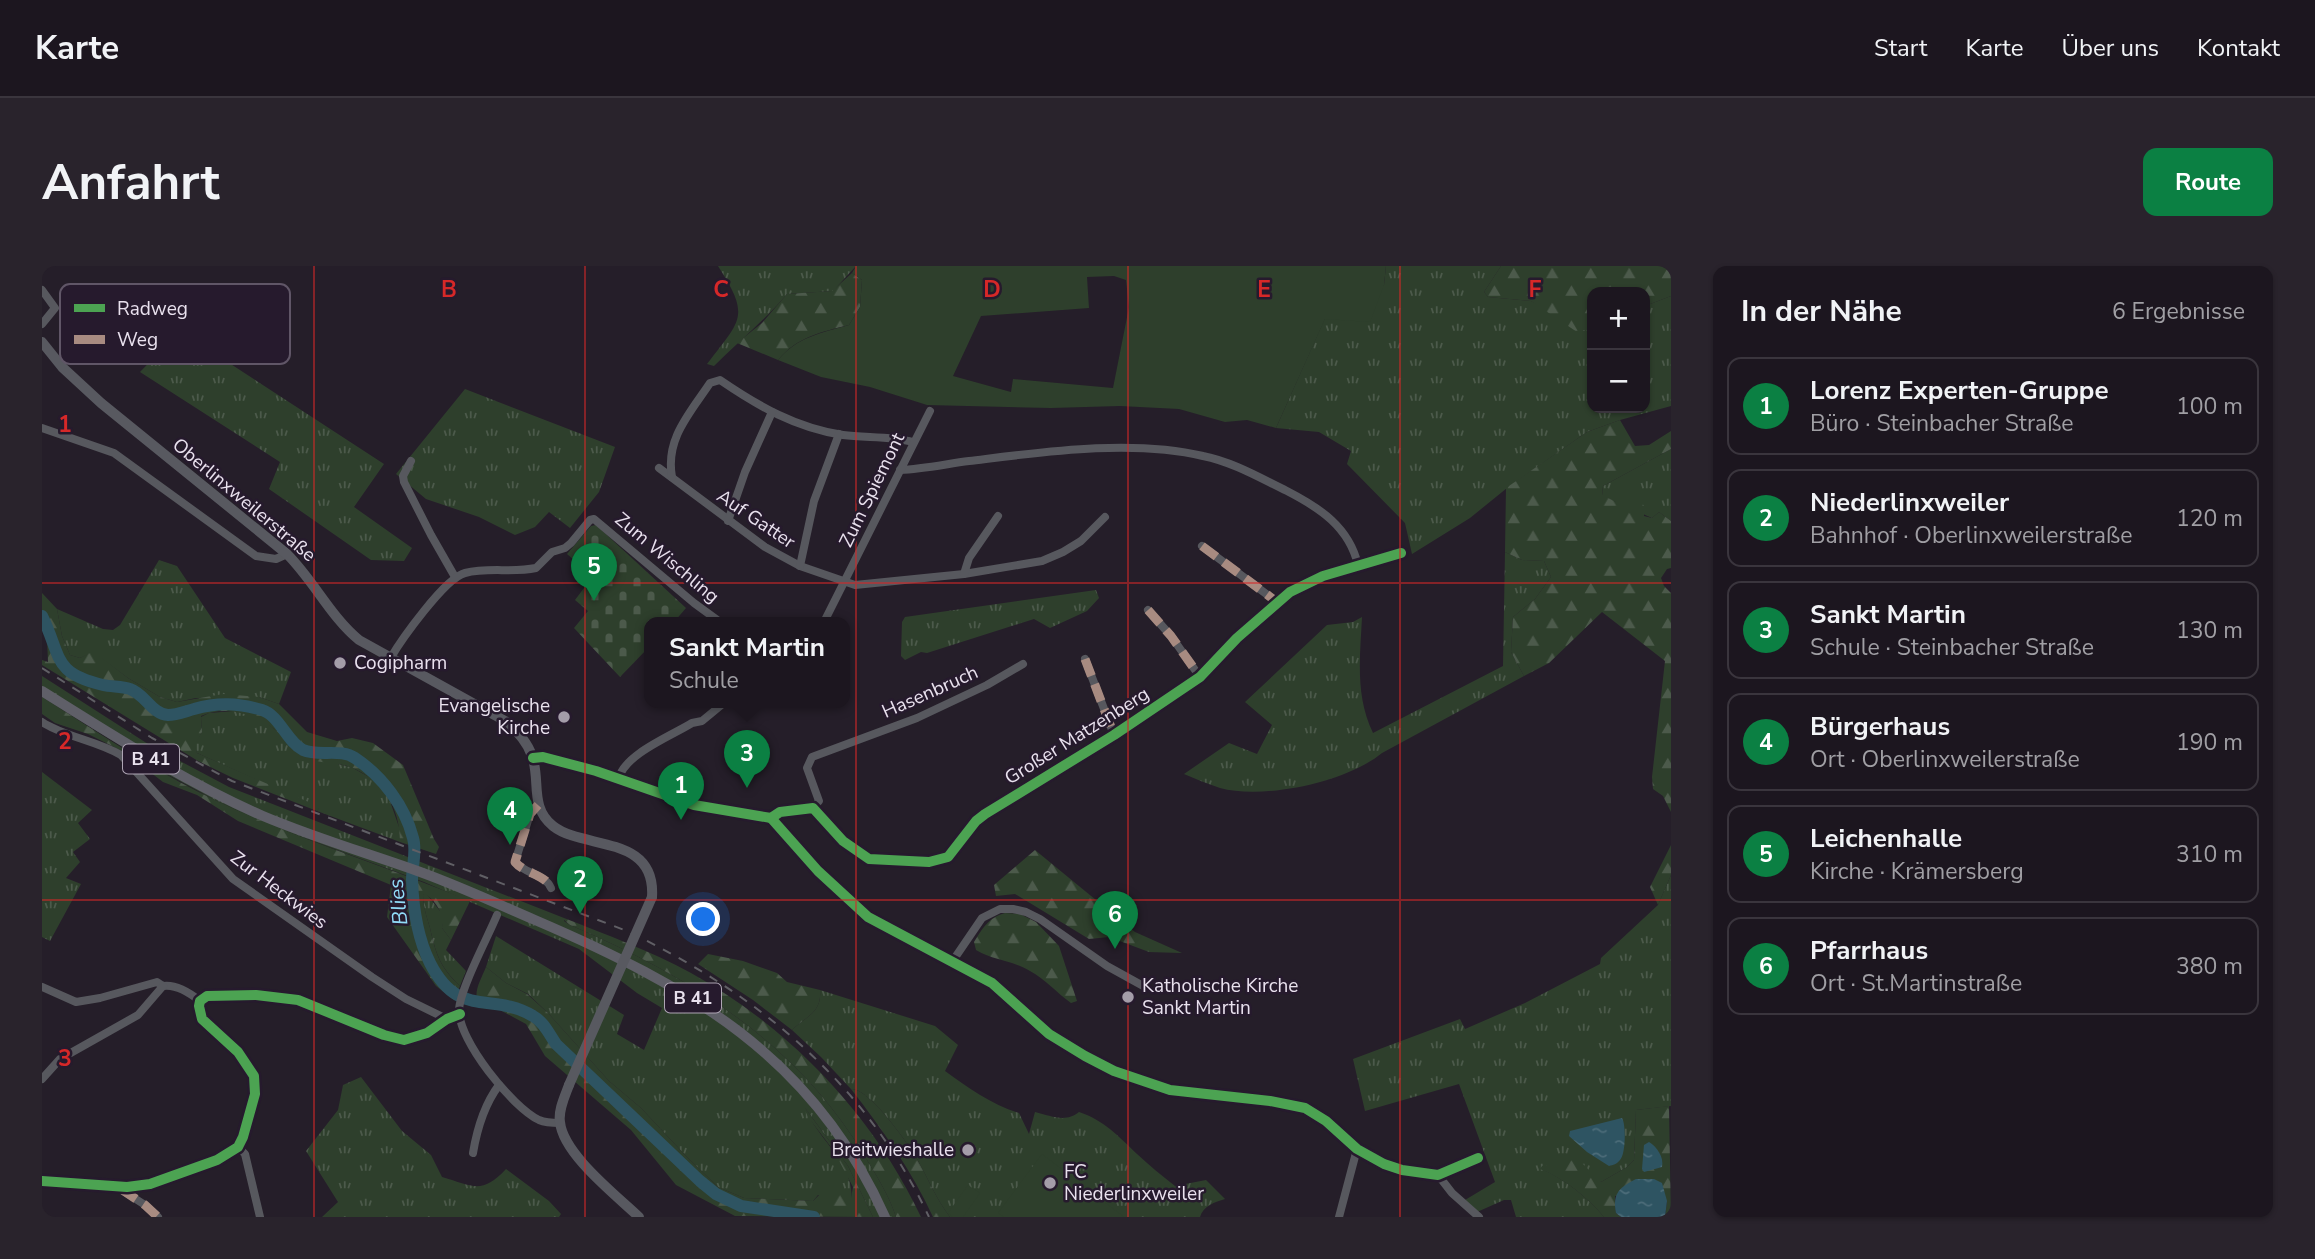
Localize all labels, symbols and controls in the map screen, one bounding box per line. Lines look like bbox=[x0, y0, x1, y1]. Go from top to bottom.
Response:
text: Karte bbox=[35, 26, 119, 71]
text: Start bbox=[1874, 32, 1927, 64]
text: Karte bbox=[1965, 32, 2023, 64]
text: Über uns bbox=[2061, 32, 2159, 64]
text: Kontakt bbox=[2197, 32, 2280, 64]
button: Route bbox=[2143, 148, 2273, 216]
text: Anfahrt bbox=[42, 149, 220, 216]
text: B bbox=[441, 274, 457, 305]
text: C bbox=[713, 274, 729, 305]
text: D bbox=[983, 274, 1001, 305]
text: E bbox=[1257, 274, 1271, 305]
text: F bbox=[1529, 274, 1542, 305]
legend bbox=[60, 284, 290, 364]
map controls bbox=[1587, 287, 1650, 413]
button: + bbox=[1587, 287, 1650, 350]
text: In der Nähe bbox=[1741, 291, 1902, 332]
text: Radweg bbox=[117, 296, 188, 322]
text: 6 Ergebnisse bbox=[2112, 296, 2245, 327]
text: Weg bbox=[117, 327, 158, 353]
button: − bbox=[1587, 350, 1650, 413]
text: Lorenz Experten-Gruppe bbox=[1810, 373, 2109, 408]
text: 1 bbox=[1759, 391, 1773, 422]
text: 100 m bbox=[2176, 391, 2243, 422]
text: Büro · Steinbacher Straße bbox=[1810, 408, 2074, 439]
text: 1 bbox=[58, 409, 72, 440]
street label: Zum Spiemont bbox=[833, 428, 911, 552]
street label: Oberlinxweilerstraße bbox=[167, 432, 321, 568]
street label: Auf Gatter bbox=[712, 483, 801, 555]
text: Niederlinxweiler bbox=[1810, 485, 2009, 520]
text: 2 bbox=[1759, 503, 1773, 534]
text: 120 m bbox=[2176, 503, 2243, 534]
street label: Zum Wischling bbox=[609, 507, 725, 609]
text: Bahnhof · Oberlinxweilerstraße bbox=[1810, 520, 2132, 551]
pin: 5 bbox=[571, 543, 617, 601]
text: Sankt Martin bbox=[1810, 597, 1966, 632]
text: 3 bbox=[1759, 615, 1773, 646]
text: 130 m bbox=[2176, 615, 2243, 646]
popup bbox=[644, 617, 850, 708]
text: Sankt Martin bbox=[669, 630, 825, 665]
text: Schule · Steinbacher Straße bbox=[1810, 632, 2094, 663]
place label: Cogipharm bbox=[354, 650, 447, 676]
marker: Cogipharm bbox=[332, 655, 348, 671]
street label: Hasenbruch bbox=[878, 659, 982, 725]
text: Schule bbox=[669, 665, 739, 696]
street label: Großer Matzenberg bbox=[1000, 681, 1154, 791]
place label: Evangelische Kirche bbox=[439, 693, 550, 741]
marker: Evangelische Kirche bbox=[556, 709, 572, 725]
text: Bürgerhaus bbox=[1810, 709, 1950, 744]
text: 2 bbox=[58, 726, 72, 757]
text: 4 bbox=[1759, 727, 1773, 758]
text: 190 m bbox=[2176, 727, 2243, 758]
pin: 3 bbox=[724, 730, 770, 788]
road number: B 41 bbox=[123, 744, 179, 774]
text: Ort · Oberlinxweilerstraße bbox=[1810, 744, 2080, 775]
pin: 1 bbox=[658, 762, 704, 820]
pin: 4 bbox=[487, 787, 533, 845]
text: Leichenhalle bbox=[1810, 821, 1962, 856]
text: 5 bbox=[1759, 839, 1773, 870]
text: 310 m bbox=[2176, 839, 2243, 870]
street label: Zur Heckwies bbox=[225, 845, 333, 935]
pin: 2 bbox=[557, 856, 603, 914]
text: Kirche · Krämersberg bbox=[1810, 856, 2024, 887]
water label: Blies bbox=[382, 877, 414, 927]
pin: 6 bbox=[1092, 891, 1138, 949]
your location bbox=[686, 902, 720, 936]
text: Pfarrhaus bbox=[1810, 933, 1928, 968]
text: 6 bbox=[1759, 951, 1773, 982]
text: 380 m bbox=[2176, 951, 2243, 982]
text: Ort · St.Martinstraße bbox=[1810, 968, 2022, 999]
place label: Katholische Kirche Sankt Martin bbox=[1142, 973, 1298, 1021]
road number: B 41 bbox=[665, 984, 721, 1012]
marker: Katholische Kirche Sankt Martin bbox=[1120, 989, 1136, 1005]
text: 3 bbox=[58, 1043, 72, 1074]
place label: Breitwieshalle bbox=[831, 1137, 954, 1163]
marker: Breitwieshalle bbox=[960, 1142, 976, 1158]
place label: FC Niederlinxweiler bbox=[1064, 1159, 1204, 1207]
marker: FC Niederlinxweiler bbox=[1042, 1175, 1058, 1191]

